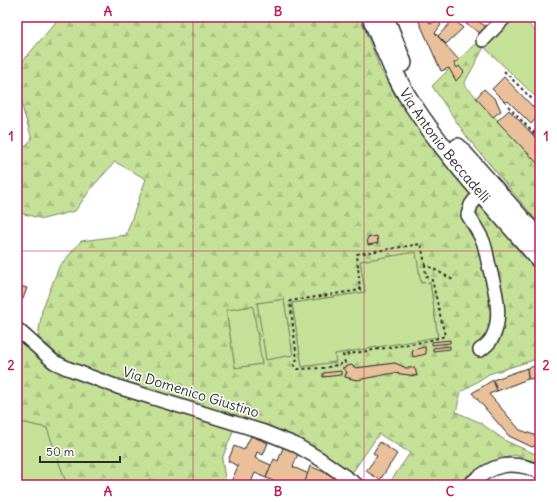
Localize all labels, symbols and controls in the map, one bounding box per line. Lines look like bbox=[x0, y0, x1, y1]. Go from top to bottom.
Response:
text: A bbox=[104, 3, 113, 20]
text: B bbox=[274, 3, 283, 20]
text: C bbox=[446, 3, 455, 20]
street label: Via Antonio Beccadelli bbox=[396, 85, 494, 206]
text: 1 bbox=[8, 128, 14, 145]
text: 1 bbox=[543, 128, 549, 145]
text: 2 bbox=[7, 357, 15, 374]
text: 2 bbox=[542, 357, 550, 374]
street label: Via Domenico Giustino bbox=[121, 363, 262, 421]
scale bar bbox=[40, 438, 120, 464]
text: 50 m bbox=[46, 444, 75, 459]
text: A bbox=[104, 483, 113, 500]
text: B bbox=[274, 483, 283, 500]
text: C bbox=[446, 483, 455, 500]

